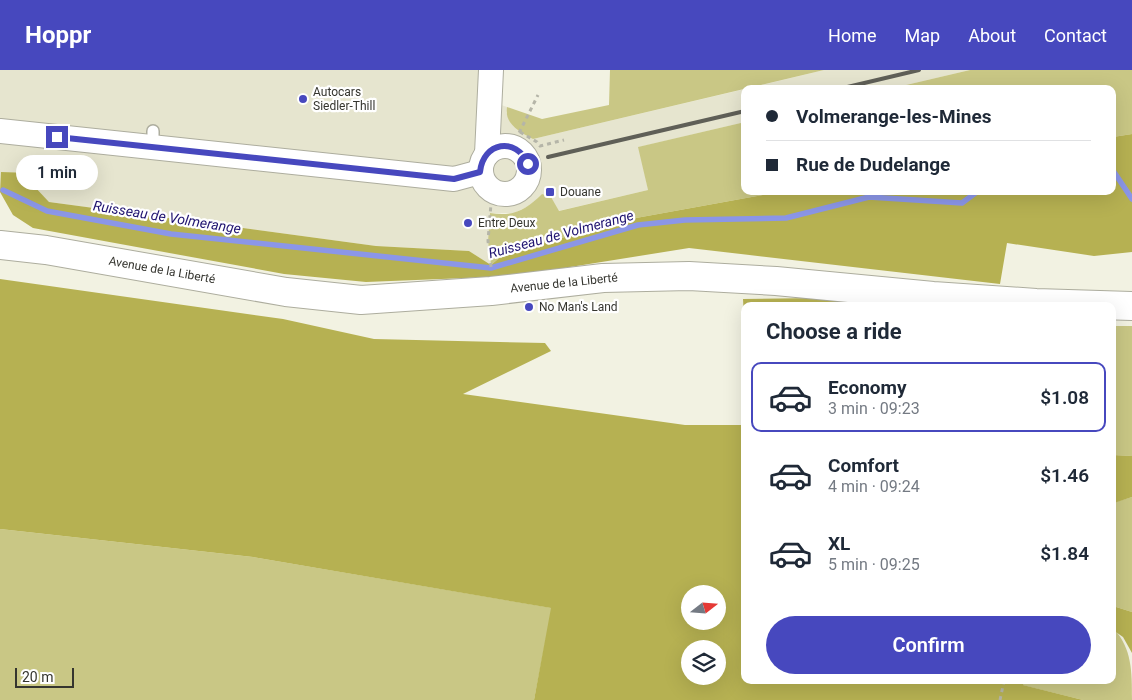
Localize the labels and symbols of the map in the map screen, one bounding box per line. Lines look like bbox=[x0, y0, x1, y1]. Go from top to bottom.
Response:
place label: Autocars Siedler-Thill bbox=[313, 85, 375, 113]
marker: Autocars Siedler-Thill bbox=[297, 93, 309, 105]
route end bbox=[46, 126, 68, 148]
route start bbox=[517, 153, 539, 175]
callout: 1 min bbox=[16, 154, 98, 190]
place label: Douane bbox=[560, 185, 601, 199]
marker: Douane bbox=[544, 186, 556, 198]
water label: Ruisseau de Volmerange bbox=[92, 197, 242, 237]
water label: Ruisseau de Volmerange bbox=[487, 207, 635, 261]
place label: Entre Deux bbox=[478, 216, 536, 230]
marker: Entre Deux bbox=[462, 217, 474, 229]
street label: Avenue de la Liberté bbox=[108, 254, 216, 286]
street label: Avenue de la Liberté bbox=[510, 270, 618, 296]
place label: No Man's Land bbox=[539, 300, 618, 314]
marker: No Man's Land bbox=[523, 301, 535, 313]
north arrow bbox=[681, 585, 726, 630]
scale bar bbox=[15, 665, 74, 688]

